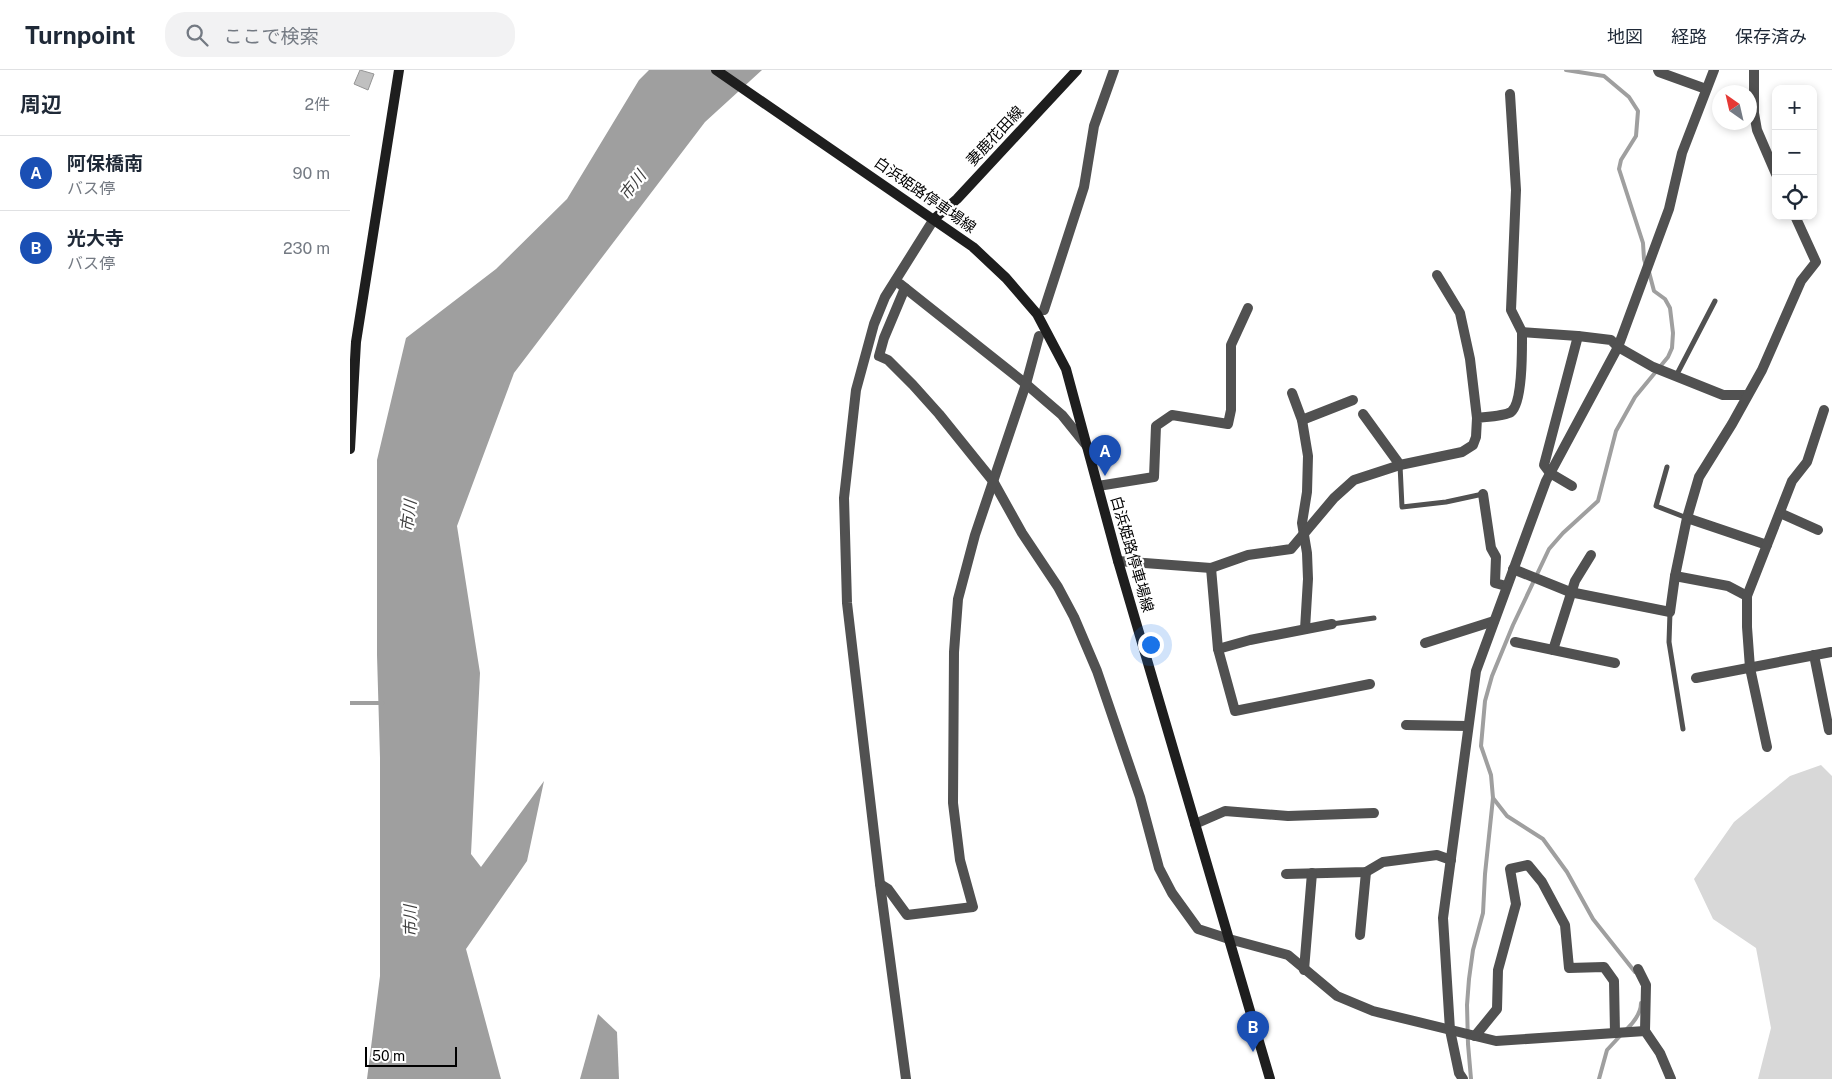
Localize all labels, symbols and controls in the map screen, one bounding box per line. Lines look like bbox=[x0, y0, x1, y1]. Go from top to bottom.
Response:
search box bbox=[165, 12, 515, 57]
text: Turnpoint bbox=[25, 21, 135, 49]
icon: search bbox=[183, 21, 211, 49]
text: ここで検索 bbox=[223, 25, 318, 47]
text: 地図 bbox=[1607, 26, 1643, 47]
text: 経路 bbox=[1671, 26, 1707, 47]
text: 保存済み bbox=[1735, 26, 1807, 47]
north arrow bbox=[1712, 85, 1757, 130]
map controls bbox=[1772, 85, 1817, 220]
button: + bbox=[1772, 85, 1817, 130]
text: 周辺 bbox=[20, 92, 62, 117]
text: 2件 bbox=[304, 95, 330, 114]
street label: 妻鹿花田線 bbox=[963, 102, 1026, 169]
button: − bbox=[1772, 130, 1817, 175]
text: 阿保橋南 bbox=[67, 152, 143, 174]
street label: 白浜姫路停車場線 bbox=[871, 153, 979, 236]
text: A bbox=[30, 164, 42, 183]
text: 90 m bbox=[293, 164, 330, 183]
water label: 市川 bbox=[615, 165, 651, 204]
button: locate bbox=[1772, 175, 1817, 220]
text: バス停 bbox=[67, 179, 115, 198]
text: 光大寺 bbox=[67, 227, 124, 249]
text: B bbox=[31, 239, 41, 258]
text: 230 m bbox=[283, 239, 330, 258]
text: バス停 bbox=[67, 254, 115, 273]
pin: A bbox=[1089, 435, 1121, 476]
street label: 白浜姫路停車場線 bbox=[1108, 494, 1157, 614]
water label: 市川 bbox=[397, 497, 420, 533]
your location bbox=[1138, 632, 1164, 658]
water label: 市川 bbox=[401, 903, 420, 937]
pin: B bbox=[1237, 1011, 1269, 1052]
scale bar bbox=[365, 1044, 458, 1067]
text: 50 m bbox=[372, 1048, 405, 1064]

